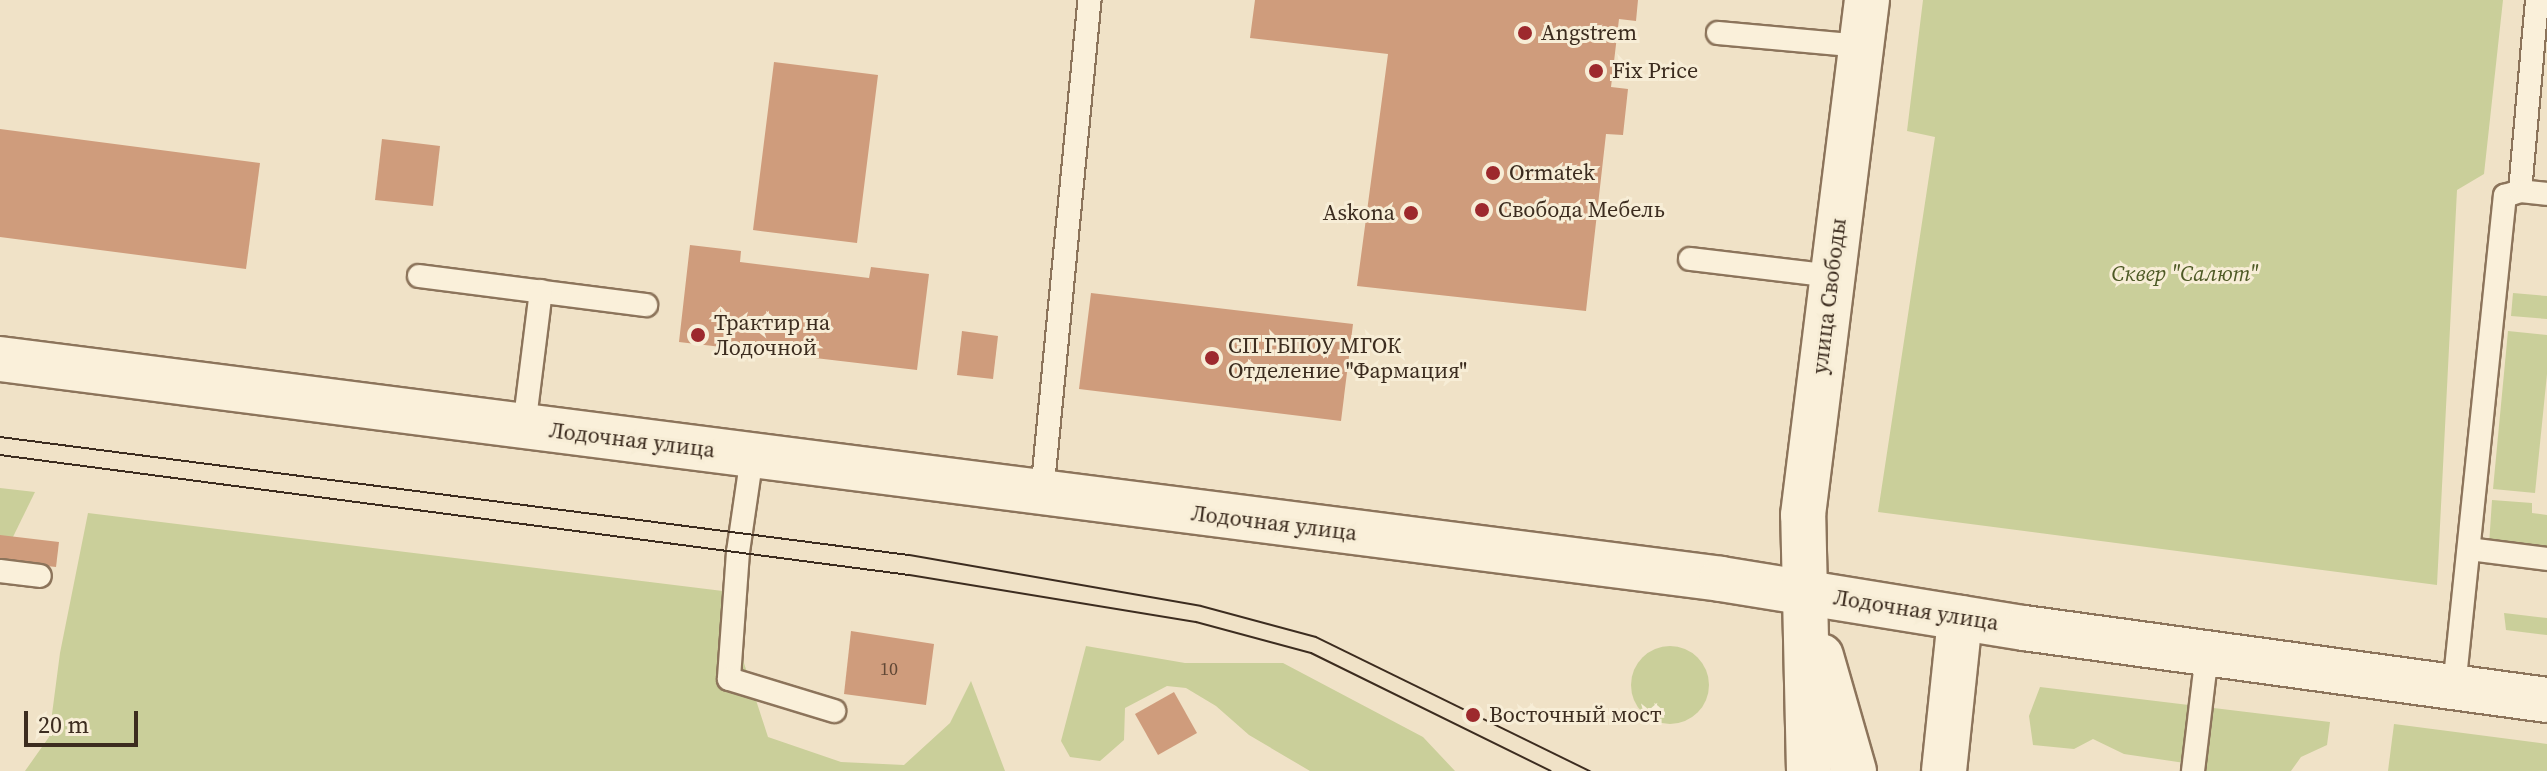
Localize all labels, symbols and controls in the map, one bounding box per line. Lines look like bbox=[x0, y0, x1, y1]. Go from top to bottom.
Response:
place label: Angstrem bbox=[1541, 20, 1637, 46]
marker: Angstrem bbox=[1516, 24, 1534, 42]
place label: Fix Price bbox=[1612, 58, 1698, 84]
marker: Fix Price bbox=[1587, 62, 1605, 80]
place label: Ormatek bbox=[1509, 160, 1595, 186]
marker: Ormatek bbox=[1484, 164, 1502, 182]
place label: Свобода Мебель bbox=[1498, 197, 1665, 223]
place label: Askona bbox=[1323, 200, 1395, 226]
marker: Свобода Мебель bbox=[1473, 201, 1491, 219]
marker: Askona bbox=[1402, 204, 1420, 222]
street label: улица Свободы bbox=[1806, 217, 1852, 375]
park label: Сквер "Салют" bbox=[2112, 261, 2258, 287]
place label: Трактир на Лодочной bbox=[714, 309, 830, 360]
marker: Трактир на Лодочной bbox=[689, 326, 707, 344]
place label: СП ГБПОУ МГОК Отделение "Фармация" bbox=[1228, 332, 1467, 384]
marker: СП ГБПОУ МГОК Отделение "Фармация" bbox=[1203, 349, 1221, 367]
street label: Лодочная улица bbox=[548, 417, 716, 463]
street label: Лодочная улица bbox=[1190, 500, 1358, 546]
street label: Лодочная улица bbox=[1832, 584, 2000, 636]
house number: 10 bbox=[880, 658, 898, 680]
scale bar bbox=[28, 695, 142, 745]
place label: Восточный мост bbox=[1489, 702, 1662, 728]
marker: Восточный мост bbox=[1464, 706, 1482, 724]
text: 20 m bbox=[38, 708, 89, 741]

